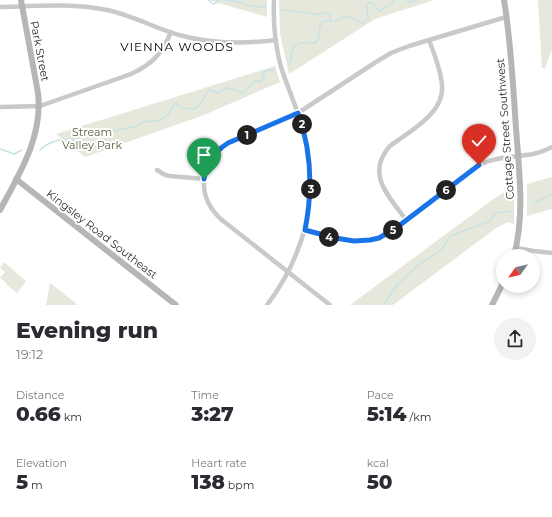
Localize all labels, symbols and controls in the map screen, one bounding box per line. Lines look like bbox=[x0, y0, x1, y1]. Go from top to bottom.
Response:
street label: Park Street bbox=[27, 20, 53, 83]
district label: VIENNA WOODS bbox=[120, 39, 234, 54]
street label: Cottage Street Southwest bbox=[493, 57, 517, 200]
pin: 2 bbox=[292, 114, 312, 134]
text: 2 bbox=[299, 117, 305, 131]
pin bbox=[462, 124, 496, 165]
park label: Stream Valley Park bbox=[62, 125, 122, 152]
pin: 1 bbox=[237, 125, 257, 145]
text: 1 bbox=[245, 128, 249, 142]
icon: check bbox=[468, 130, 490, 152]
pin bbox=[187, 138, 221, 179]
icon: arrive bbox=[193, 144, 215, 166]
pin: 3 bbox=[301, 179, 321, 199]
pin: 6 bbox=[436, 180, 456, 200]
text: 3 bbox=[308, 182, 314, 196]
text: 6 bbox=[442, 183, 450, 197]
street label: Kingsley Road Southeast bbox=[44, 186, 161, 282]
pin: 5 bbox=[383, 220, 403, 240]
text: 5 bbox=[390, 223, 396, 237]
pin: 4 bbox=[319, 227, 339, 247]
text: 4 bbox=[325, 230, 333, 244]
north arrow bbox=[496, 249, 540, 293]
map controls bbox=[496, 249, 540, 293]
text: Evening run bbox=[16, 317, 158, 344]
button: share bbox=[494, 318, 536, 360]
text: 19:12 bbox=[16, 346, 43, 362]
text: Distance bbox=[16, 388, 64, 402]
text: Time bbox=[191, 388, 219, 402]
text: Pace bbox=[367, 388, 394, 402]
text: 0.66 bbox=[16, 402, 61, 426]
text: 3:27 bbox=[191, 402, 234, 426]
text: 5:14 bbox=[367, 402, 407, 426]
text: km bbox=[61, 410, 82, 424]
text: /km bbox=[407, 410, 431, 424]
text: Elevation bbox=[16, 456, 67, 470]
text: Heart rate bbox=[191, 456, 247, 470]
text: kcal bbox=[367, 456, 389, 470]
text: 5 bbox=[16, 470, 28, 494]
text: 138 bbox=[191, 470, 225, 494]
text: 50 bbox=[367, 470, 393, 494]
text: m bbox=[28, 478, 43, 492]
text: bpm bbox=[225, 478, 254, 492]

